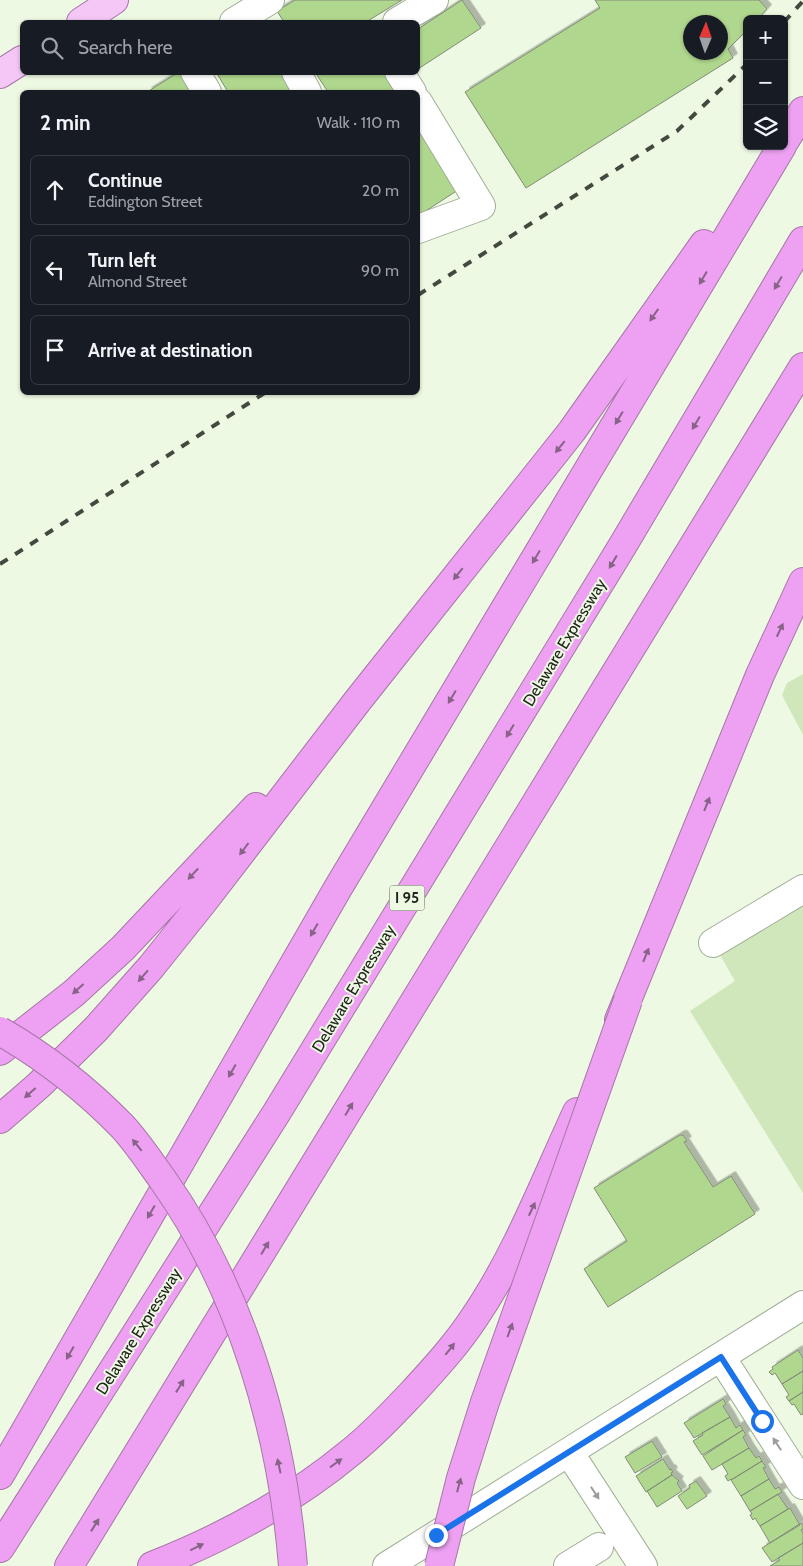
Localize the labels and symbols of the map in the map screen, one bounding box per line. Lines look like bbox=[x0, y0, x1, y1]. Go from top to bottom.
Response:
north arrow bbox=[683, 15, 728, 60]
one-way arrow bbox=[698, 272, 707, 285]
one-way arrow bbox=[774, 276, 783, 289]
one-way arrow bbox=[649, 308, 659, 322]
one-way arrow bbox=[615, 411, 624, 424]
one-way arrow bbox=[691, 416, 700, 429]
one-way arrow bbox=[554, 440, 565, 453]
one-way arrow bbox=[531, 551, 540, 564]
one-way arrow bbox=[608, 556, 617, 569]
one-way arrow bbox=[453, 567, 464, 580]
street label: Delaware Expressway bbox=[519, 575, 610, 709]
one-way arrow bbox=[777, 623, 785, 637]
one-way arrow bbox=[448, 690, 457, 703]
one-way arrow bbox=[505, 724, 514, 737]
one-way arrow bbox=[704, 797, 712, 811]
one-way arrow bbox=[238, 842, 249, 855]
one-way arrow bbox=[187, 868, 199, 880]
road number: I 95 bbox=[390, 886, 424, 910]
street label: Delaware Expressway bbox=[308, 921, 399, 1055]
one-way arrow bbox=[309, 924, 318, 937]
one-way arrow bbox=[642, 947, 650, 962]
one-way arrow bbox=[137, 969, 148, 982]
one-way arrow bbox=[73, 983, 85, 995]
one-way arrow bbox=[228, 1064, 237, 1078]
one-way arrow bbox=[24, 1087, 36, 1098]
one-way arrow bbox=[345, 1102, 354, 1115]
one-way arrow bbox=[131, 1138, 142, 1151]
one-way arrow bbox=[528, 1202, 537, 1217]
one-way arrow bbox=[147, 1205, 156, 1218]
one-way arrow bbox=[260, 1241, 269, 1254]
street label: Delaware Expressway bbox=[92, 1265, 185, 1398]
one-way arrow bbox=[507, 1323, 514, 1338]
one-way arrow bbox=[445, 1343, 456, 1356]
one-way arrow bbox=[66, 1346, 75, 1359]
one-way arrow bbox=[175, 1380, 185, 1393]
route start bbox=[751, 1410, 774, 1433]
one-way arrow bbox=[772, 1437, 781, 1451]
one-way arrow bbox=[275, 1458, 283, 1473]
one-way arrow bbox=[329, 1458, 342, 1469]
one-way arrow bbox=[455, 1477, 463, 1492]
one-way arrow bbox=[591, 1486, 600, 1499]
one-way arrow bbox=[90, 1518, 99, 1531]
route end bbox=[425, 1524, 448, 1547]
one-way arrow bbox=[190, 1543, 204, 1551]

